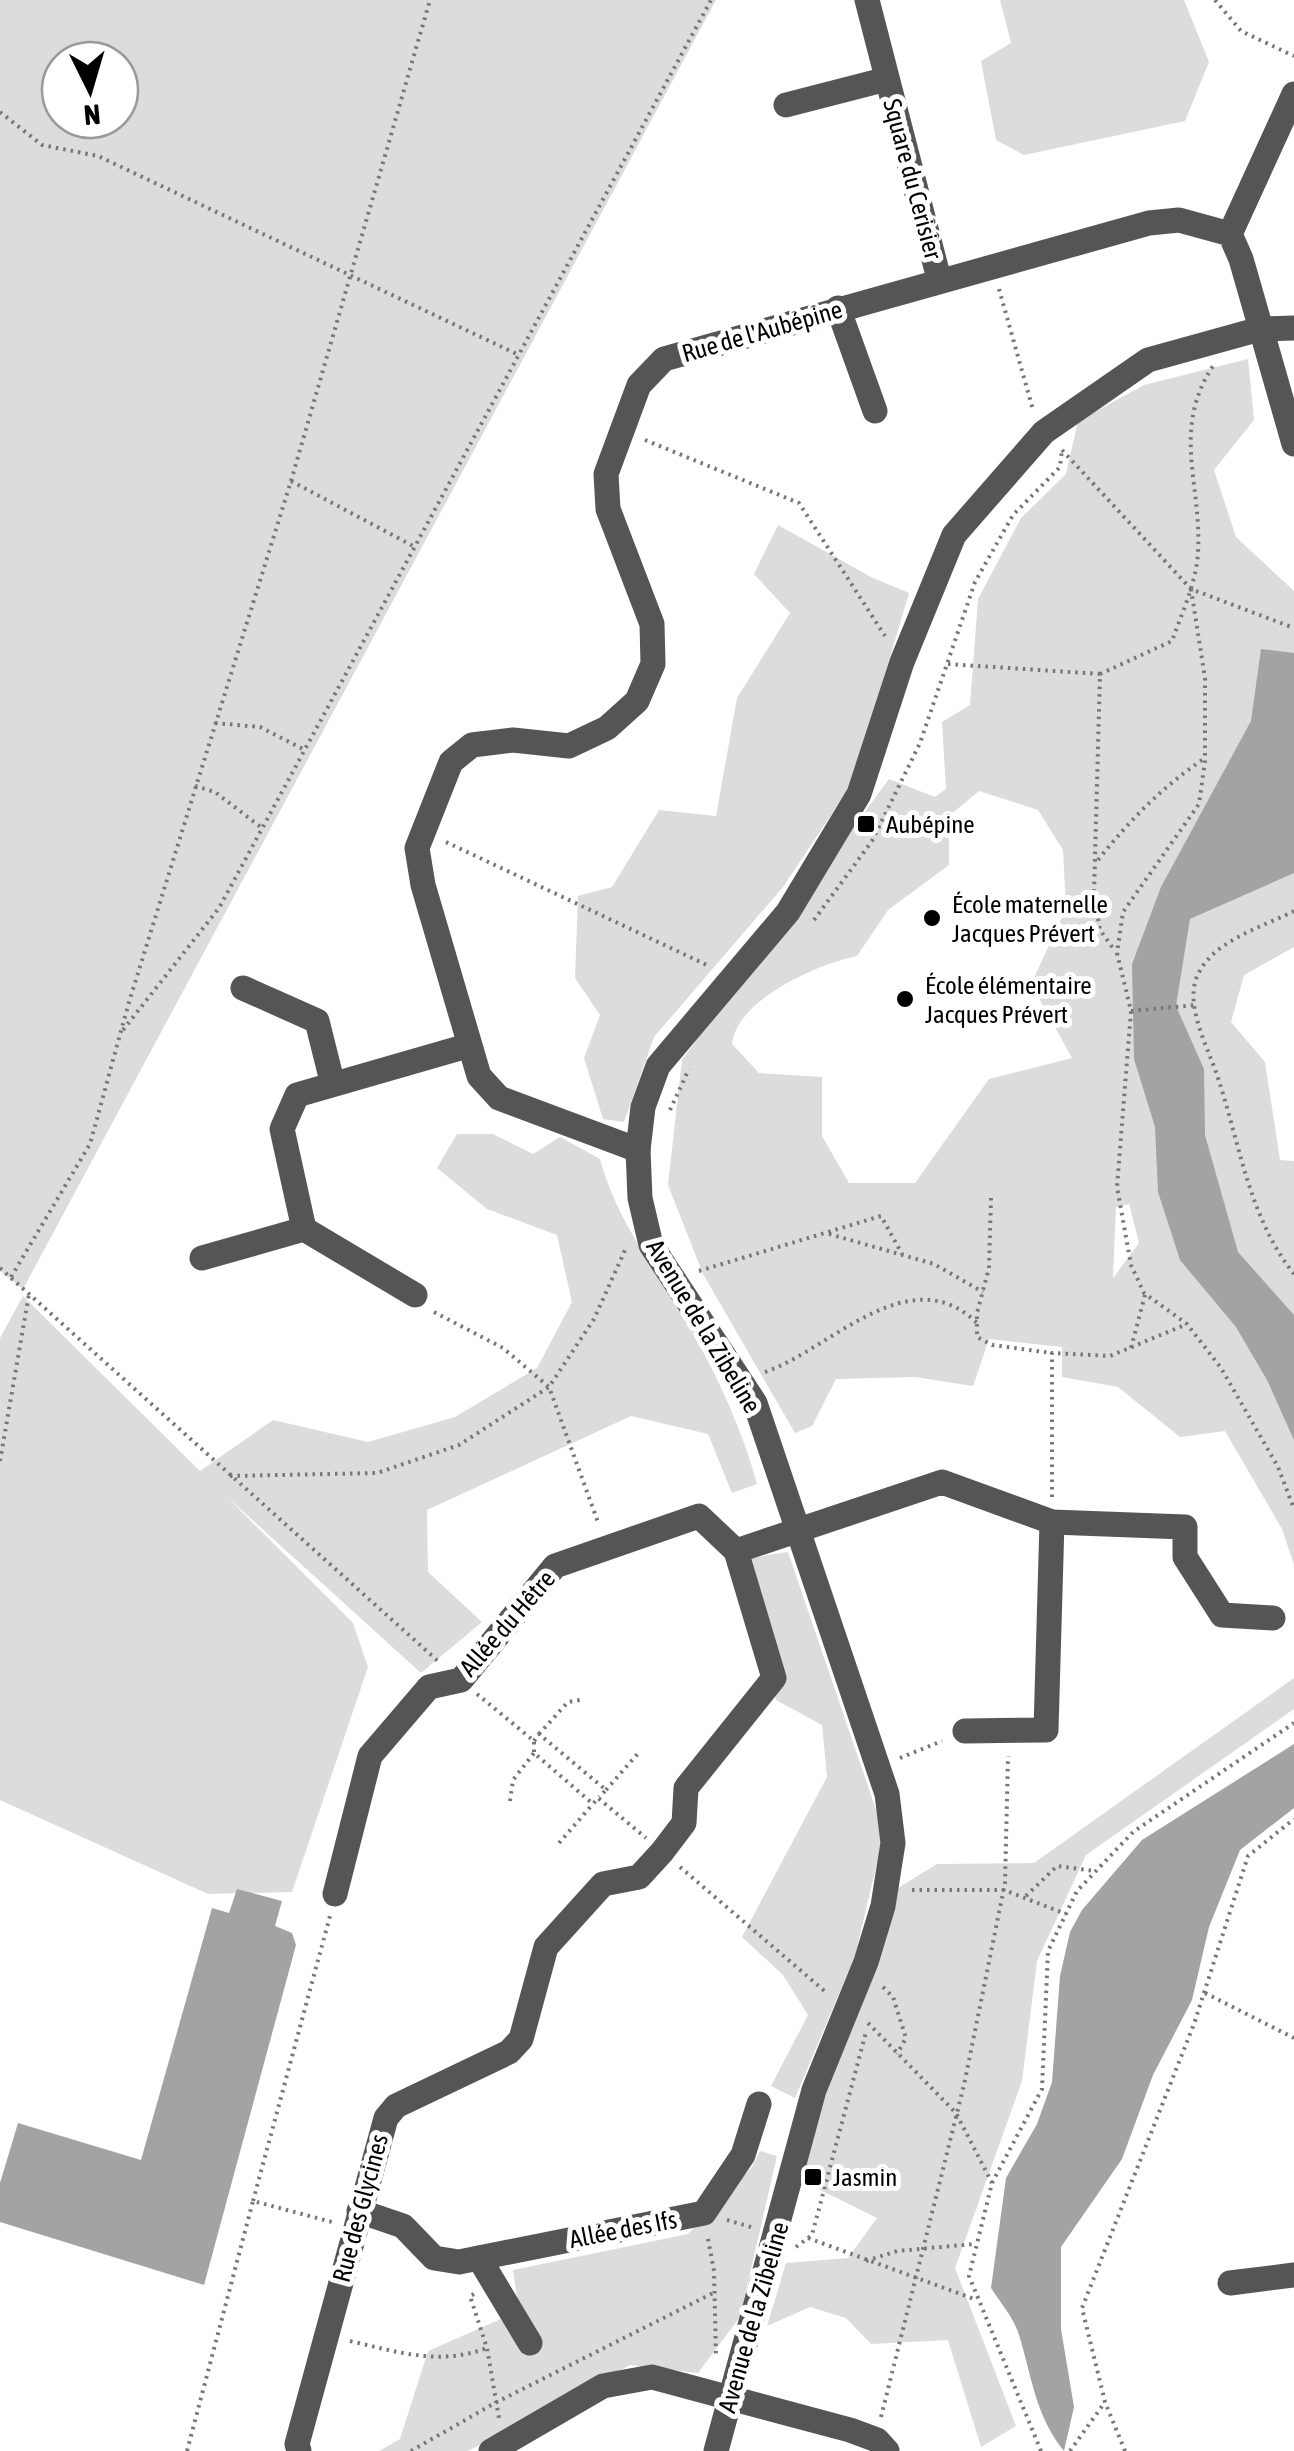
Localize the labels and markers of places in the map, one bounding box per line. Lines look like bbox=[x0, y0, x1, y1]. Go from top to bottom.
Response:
place label: Aubépine bbox=[886, 810, 975, 838]
marker: Aubépine bbox=[855, 813, 877, 835]
place label: École maternelle Jacques Prévert bbox=[952, 890, 1108, 947]
marker: École maternelle Jacques Prévert bbox=[921, 907, 943, 929]
place label: École élémentaire Jacques Prévert bbox=[925, 971, 1092, 1028]
marker: École élémentaire Jacques Prévert bbox=[894, 988, 916, 1010]
place label: Jasmin bbox=[833, 2163, 897, 2191]
marker: Jasmin bbox=[802, 2166, 824, 2188]

